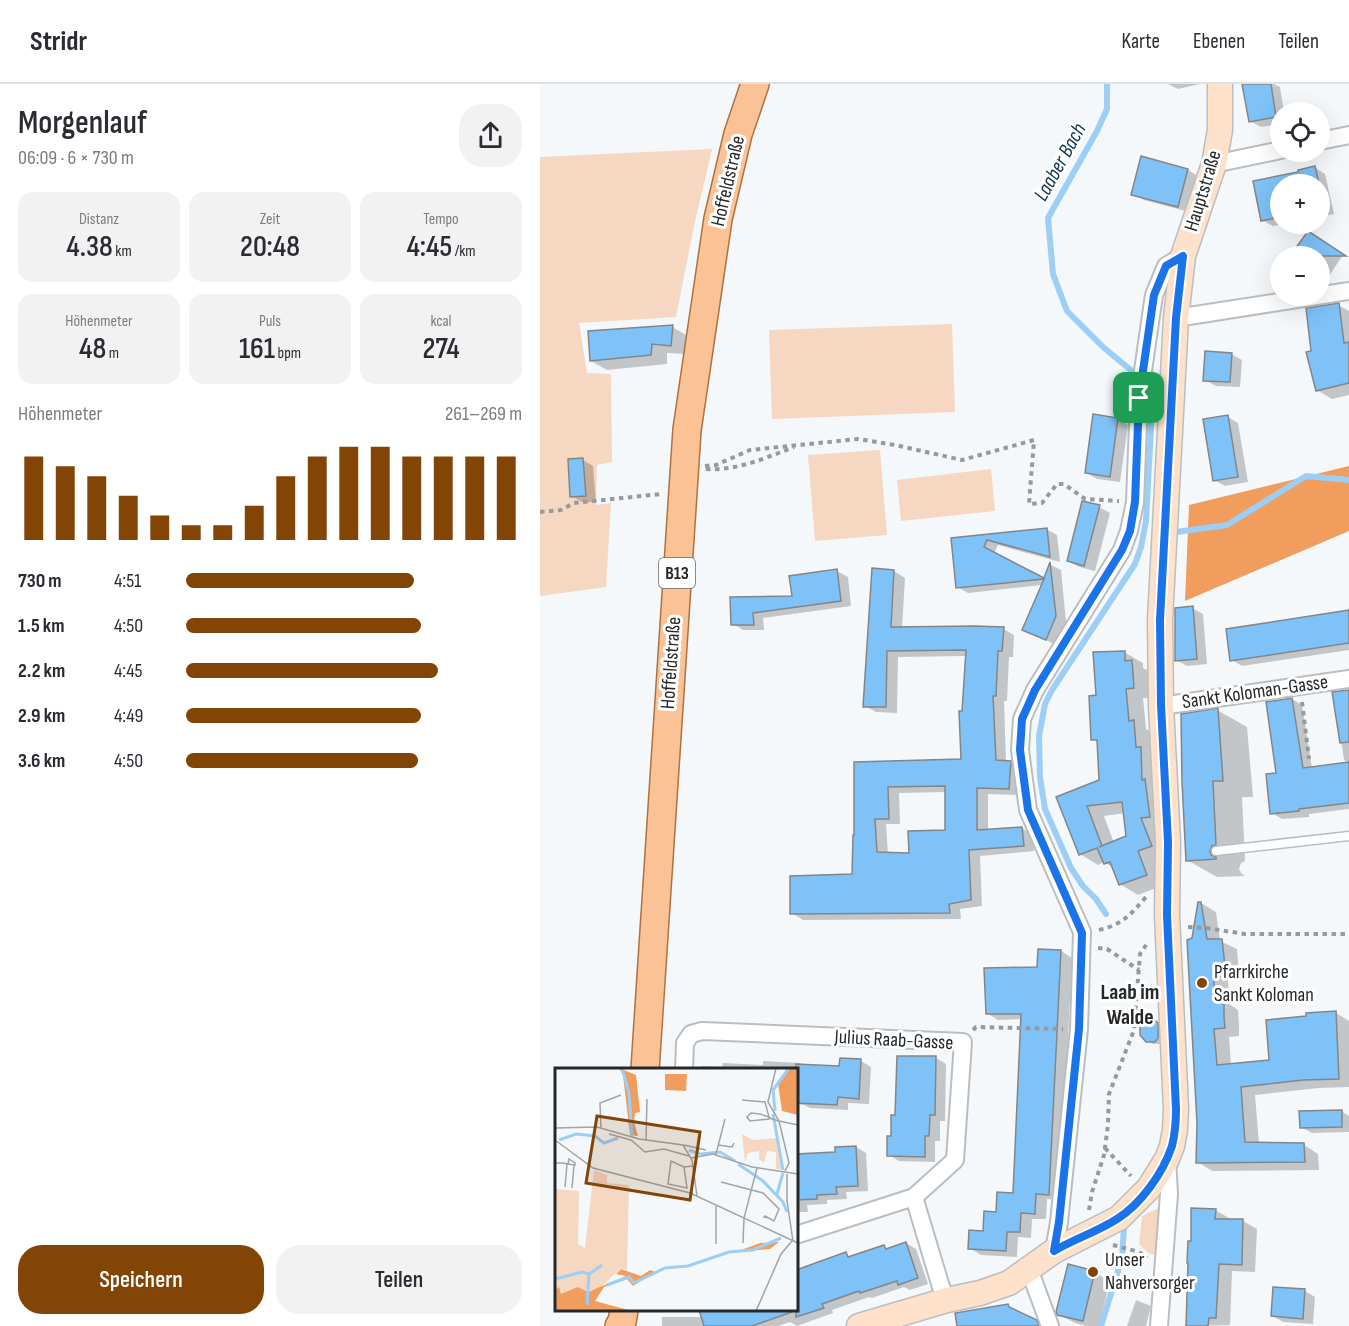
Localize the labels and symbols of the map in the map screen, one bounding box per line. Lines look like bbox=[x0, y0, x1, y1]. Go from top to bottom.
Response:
water label: Laaber Bach bbox=[1028, 119, 1092, 205]
street label: Hoffeldstraße bbox=[706, 133, 750, 229]
street label: Hauptstraße bbox=[1179, 148, 1227, 234]
pin bbox=[1113, 372, 1164, 423]
road number: B13 bbox=[659, 558, 695, 588]
street label: Hoffeldstraße bbox=[656, 616, 686, 710]
street label: Sankt Koloman-Gasse bbox=[1181, 670, 1329, 714]
place label: Pfarrkirche Sankt Koloman bbox=[1214, 960, 1314, 1007]
marker: Pfarrkirche Sankt Koloman bbox=[1195, 976, 1209, 990]
district label: Laab im Walde bbox=[1101, 979, 1159, 1031]
street label: Julius Raab-Gasse bbox=[833, 1025, 954, 1055]
inset map bbox=[555, 1068, 798, 1311]
place label: Unser Nahversorger bbox=[1105, 1248, 1195, 1295]
marker: Unser Nahversorger bbox=[1086, 1265, 1100, 1279]

